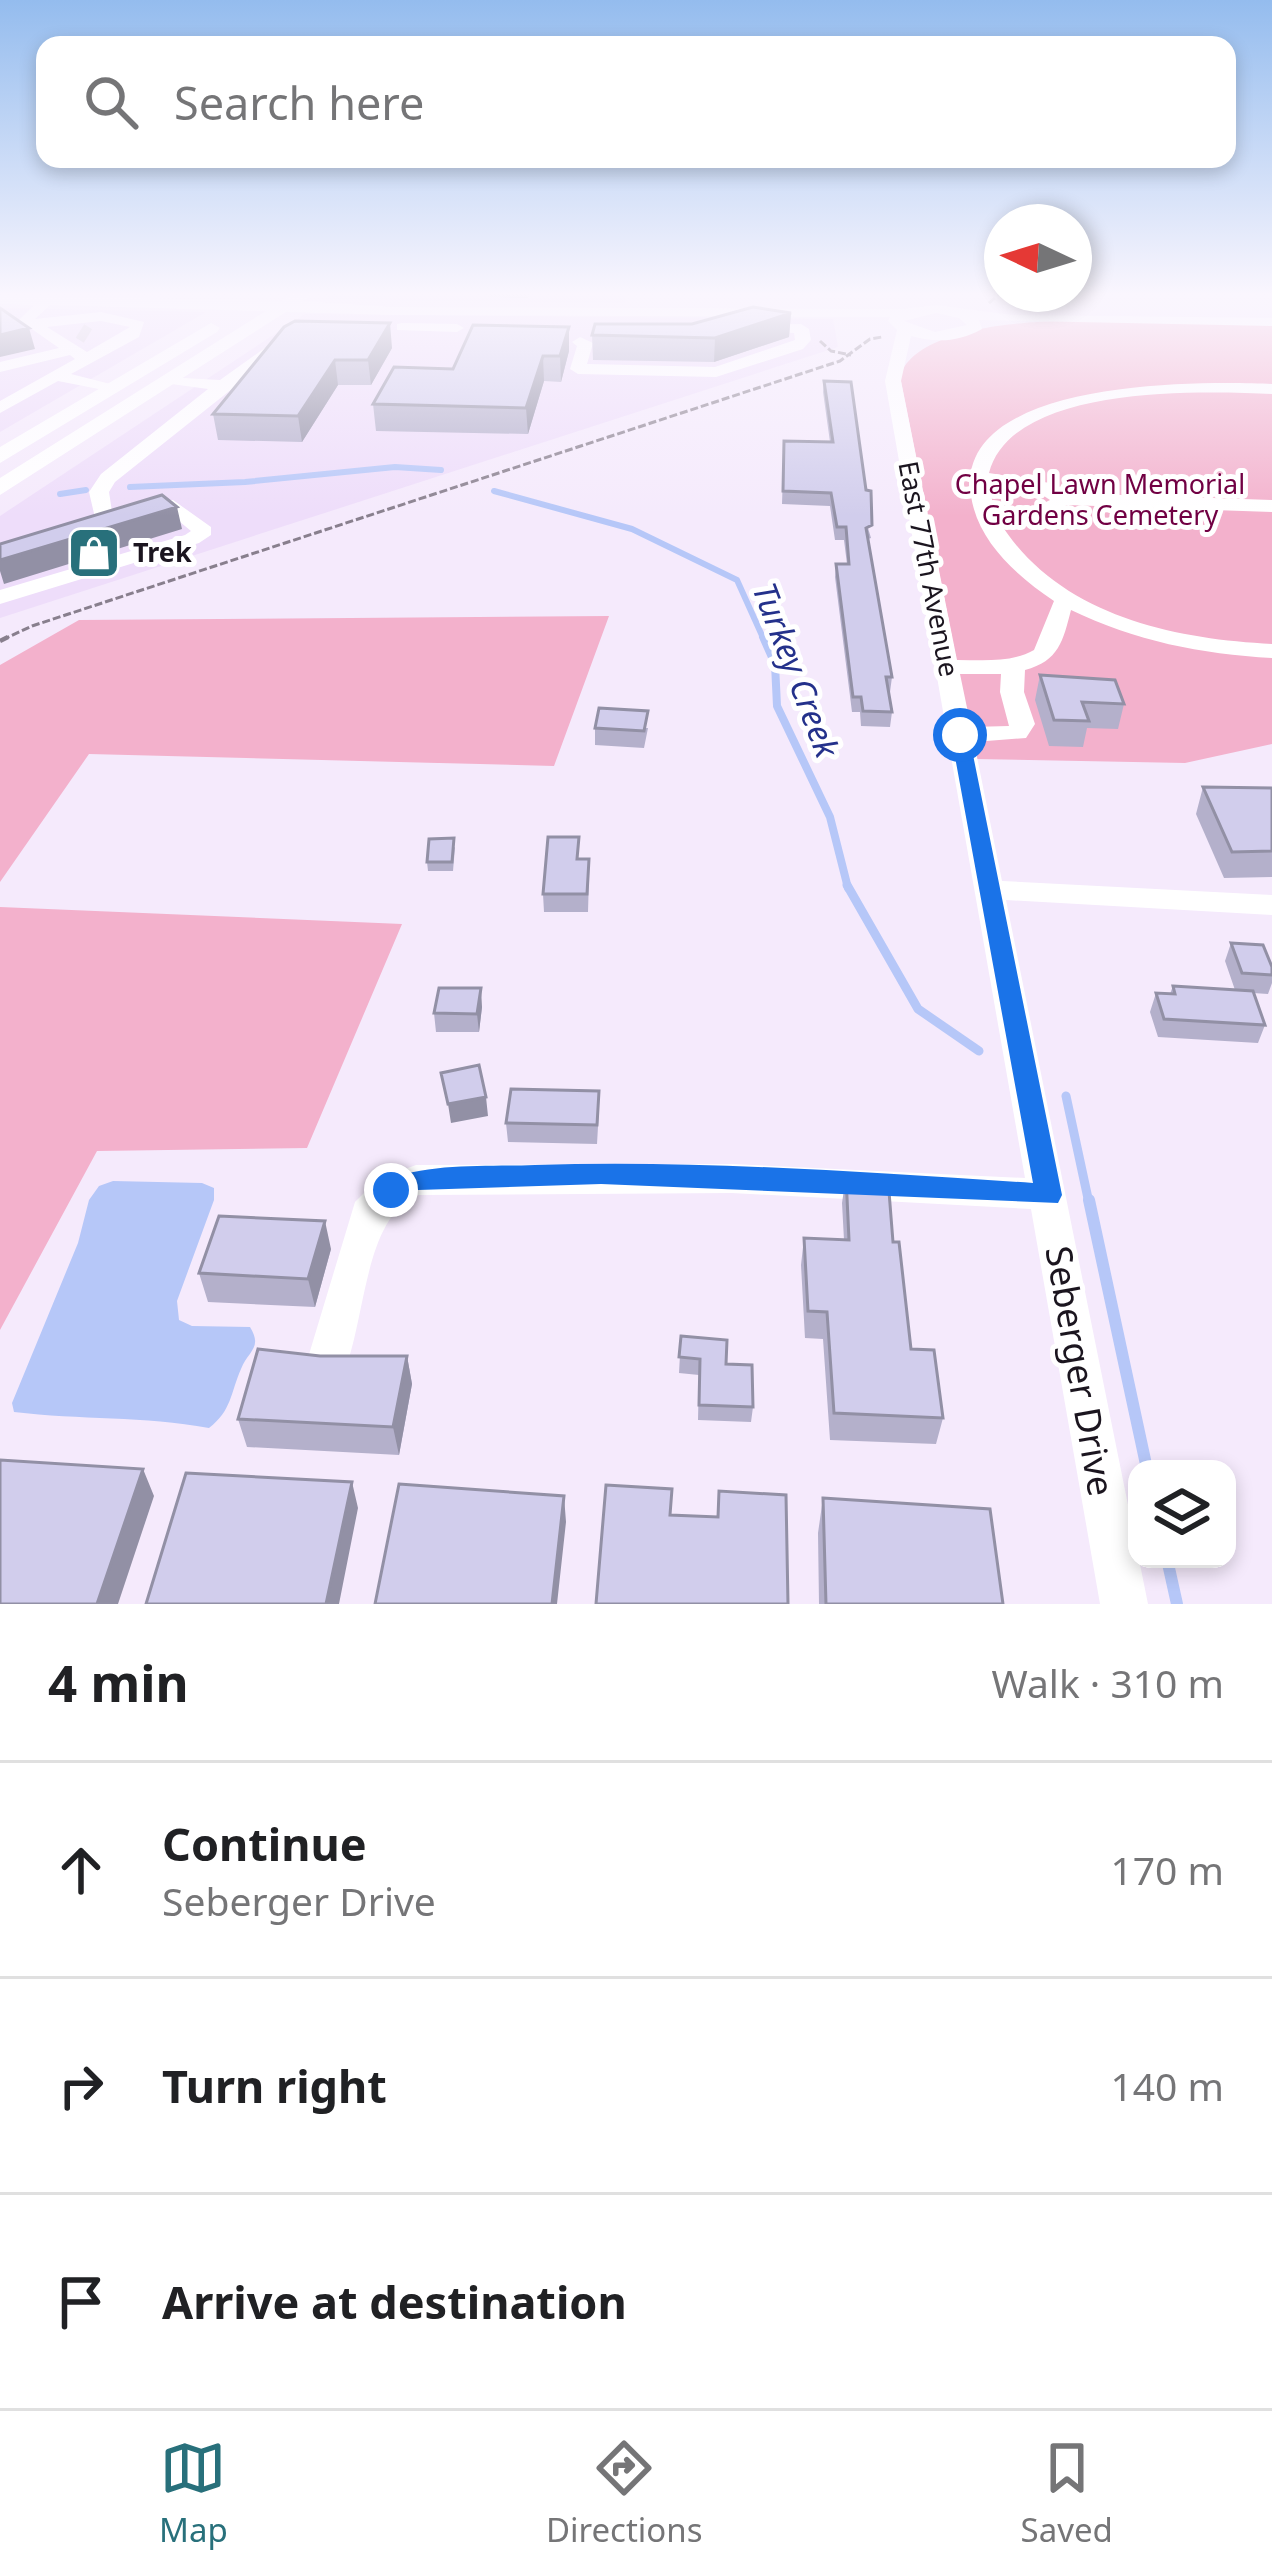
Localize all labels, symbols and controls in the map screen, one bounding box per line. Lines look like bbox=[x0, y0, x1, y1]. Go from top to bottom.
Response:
search box bbox=[36, 36, 1236, 168]
icon: search bbox=[78, 69, 144, 135]
text: Search here bbox=[174, 72, 424, 133]
north arrow bbox=[984, 204, 1092, 312]
street label: East 77th Avenue bbox=[890, 458, 969, 680]
park label: Chapel Lawn Memorial Gardens Cemetery bbox=[955, 465, 1245, 533]
shop icon: Trek bbox=[66, 525, 122, 581]
place label: Trek bbox=[133, 533, 192, 570]
water label: Turkey Creek bbox=[743, 576, 851, 765]
route start bbox=[933, 708, 987, 762]
route end bbox=[364, 1163, 418, 1217]
street label: Seberger Drive bbox=[1034, 1242, 1127, 1500]
map controls bbox=[1128, 1460, 1236, 1568]
button: layers bbox=[1128, 1460, 1236, 1568]
text: 4 min bbox=[48, 1647, 189, 1717]
text: Walk · 310 m bbox=[991, 1656, 1224, 1709]
text: Continue bbox=[162, 1813, 367, 1874]
icon: ahead bbox=[48, 1837, 114, 1903]
text: 170 m bbox=[1110, 1843, 1224, 1896]
text: Seberger Drive bbox=[162, 1874, 436, 1927]
icon: right bbox=[48, 2053, 114, 2119]
text: Turn right bbox=[162, 2055, 387, 2116]
text: 140 m bbox=[1110, 2059, 1224, 2112]
icon: arrive bbox=[48, 2269, 114, 2335]
text: Arrive at destination bbox=[162, 2271, 627, 2332]
tab: Map bbox=[159, 2435, 228, 2552]
tab: Directions bbox=[546, 2435, 703, 2552]
tab: Saved bbox=[1021, 2435, 1113, 2552]

